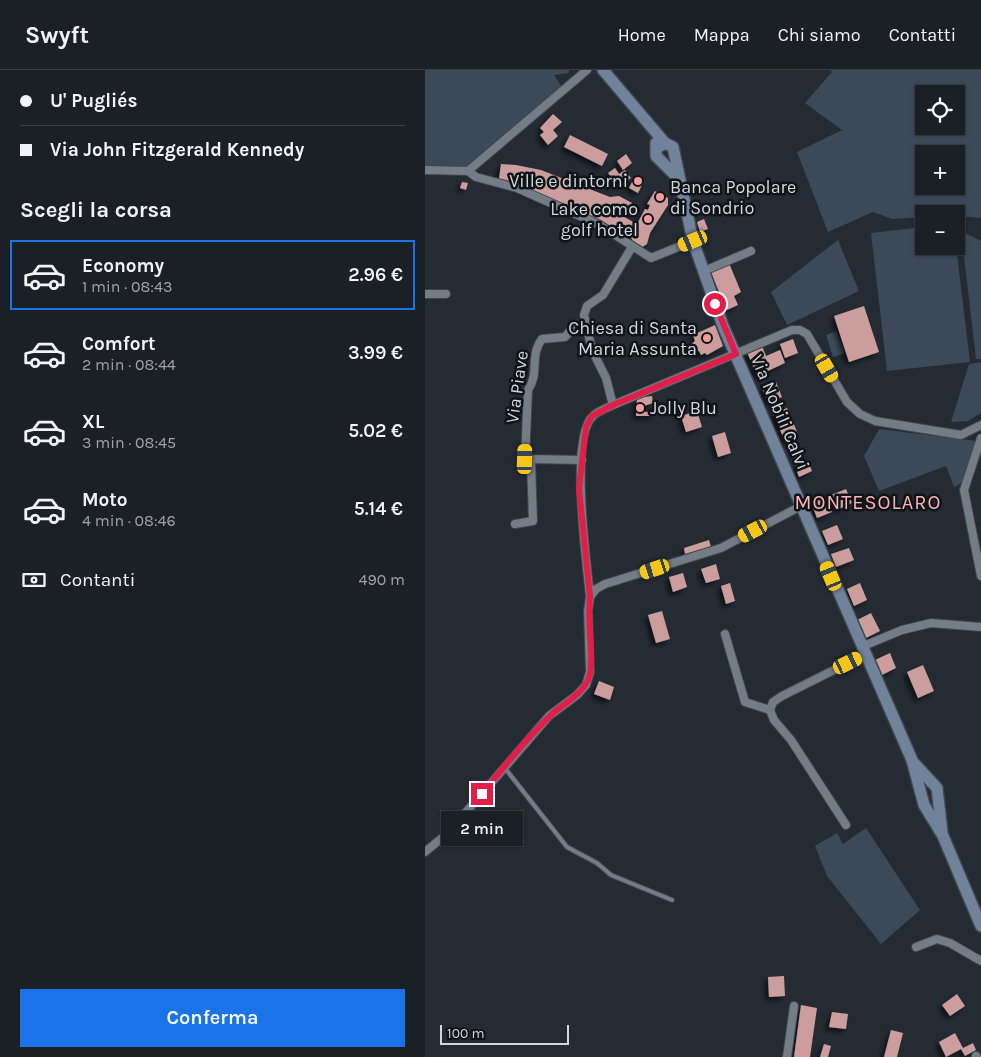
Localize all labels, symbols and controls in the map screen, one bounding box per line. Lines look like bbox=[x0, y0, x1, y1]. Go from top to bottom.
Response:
text: Swyft bbox=[25, 21, 89, 49]
text: Home bbox=[618, 24, 666, 46]
text: Mappa bbox=[694, 24, 750, 46]
text: Chi siamo bbox=[778, 24, 861, 46]
text: Contatti bbox=[889, 24, 956, 46]
map controls bbox=[915, 85, 965, 255]
button: locate bbox=[915, 85, 965, 135]
text: U' Pugliés bbox=[50, 90, 137, 112]
text: Via John Fitzgerald Kennedy bbox=[50, 139, 304, 161]
button: + bbox=[915, 145, 965, 195]
place label: Ville e dintorni bbox=[509, 170, 628, 192]
marker: Ville e dintorni bbox=[632, 175, 644, 187]
place label: Banca Popolare di Sondrio bbox=[670, 176, 796, 219]
marker: Banca Popolare di Sondrio bbox=[654, 191, 666, 203]
text: Scegli la corsa bbox=[20, 197, 172, 223]
place label: Lake como golf hotel bbox=[550, 198, 638, 241]
button: − bbox=[915, 205, 965, 255]
marker: Lake como golf hotel bbox=[642, 213, 654, 225]
car bbox=[676, 228, 709, 254]
icon: car bbox=[22, 253, 67, 298]
text: Economy bbox=[82, 255, 164, 277]
text: 2.96 € bbox=[348, 264, 403, 286]
text: 1 min · 08:43 bbox=[82, 277, 172, 296]
route start bbox=[704, 293, 726, 315]
place label: Chiesa di Santa Maria Assunta bbox=[568, 317, 697, 360]
icon: car bbox=[22, 331, 67, 376]
marker: Chiesa di Santa Maria Assunta bbox=[701, 332, 713, 344]
text: Comfort bbox=[82, 333, 156, 355]
text: 3.99 € bbox=[348, 342, 403, 364]
street label: Via Piave bbox=[501, 349, 533, 425]
street label: Via Nobili Calvi bbox=[746, 351, 814, 473]
car bbox=[813, 351, 840, 385]
text: 2 min · 08:44 bbox=[82, 355, 176, 374]
place label: Jolly Blu bbox=[650, 397, 717, 419]
marker: Jolly Blu bbox=[634, 402, 646, 414]
icon: car bbox=[22, 409, 67, 454]
text: XL bbox=[82, 411, 104, 433]
text: 5.02 € bbox=[348, 420, 403, 442]
text: 3 min · 08:45 bbox=[82, 433, 176, 452]
car bbox=[516, 444, 533, 474]
icon: car bbox=[22, 487, 67, 532]
text: Moto bbox=[82, 489, 128, 511]
district label: MONTESOLARO bbox=[795, 491, 941, 514]
text: 5.14 € bbox=[354, 498, 403, 520]
text: 4 min · 08:46 bbox=[82, 511, 176, 530]
car bbox=[736, 517, 769, 545]
car bbox=[638, 557, 671, 581]
car bbox=[818, 559, 843, 593]
icon: cash bbox=[20, 566, 48, 594]
text: Contanti bbox=[60, 569, 135, 591]
text: 490 m bbox=[359, 570, 405, 589]
car bbox=[831, 650, 864, 676]
route end bbox=[471, 783, 493, 805]
callout: 2 min bbox=[441, 812, 523, 846]
text: 2 min bbox=[460, 819, 504, 838]
button: Conferma bbox=[20, 989, 405, 1047]
scale bar bbox=[440, 1022, 569, 1045]
text: 100 m bbox=[447, 1025, 485, 1042]

